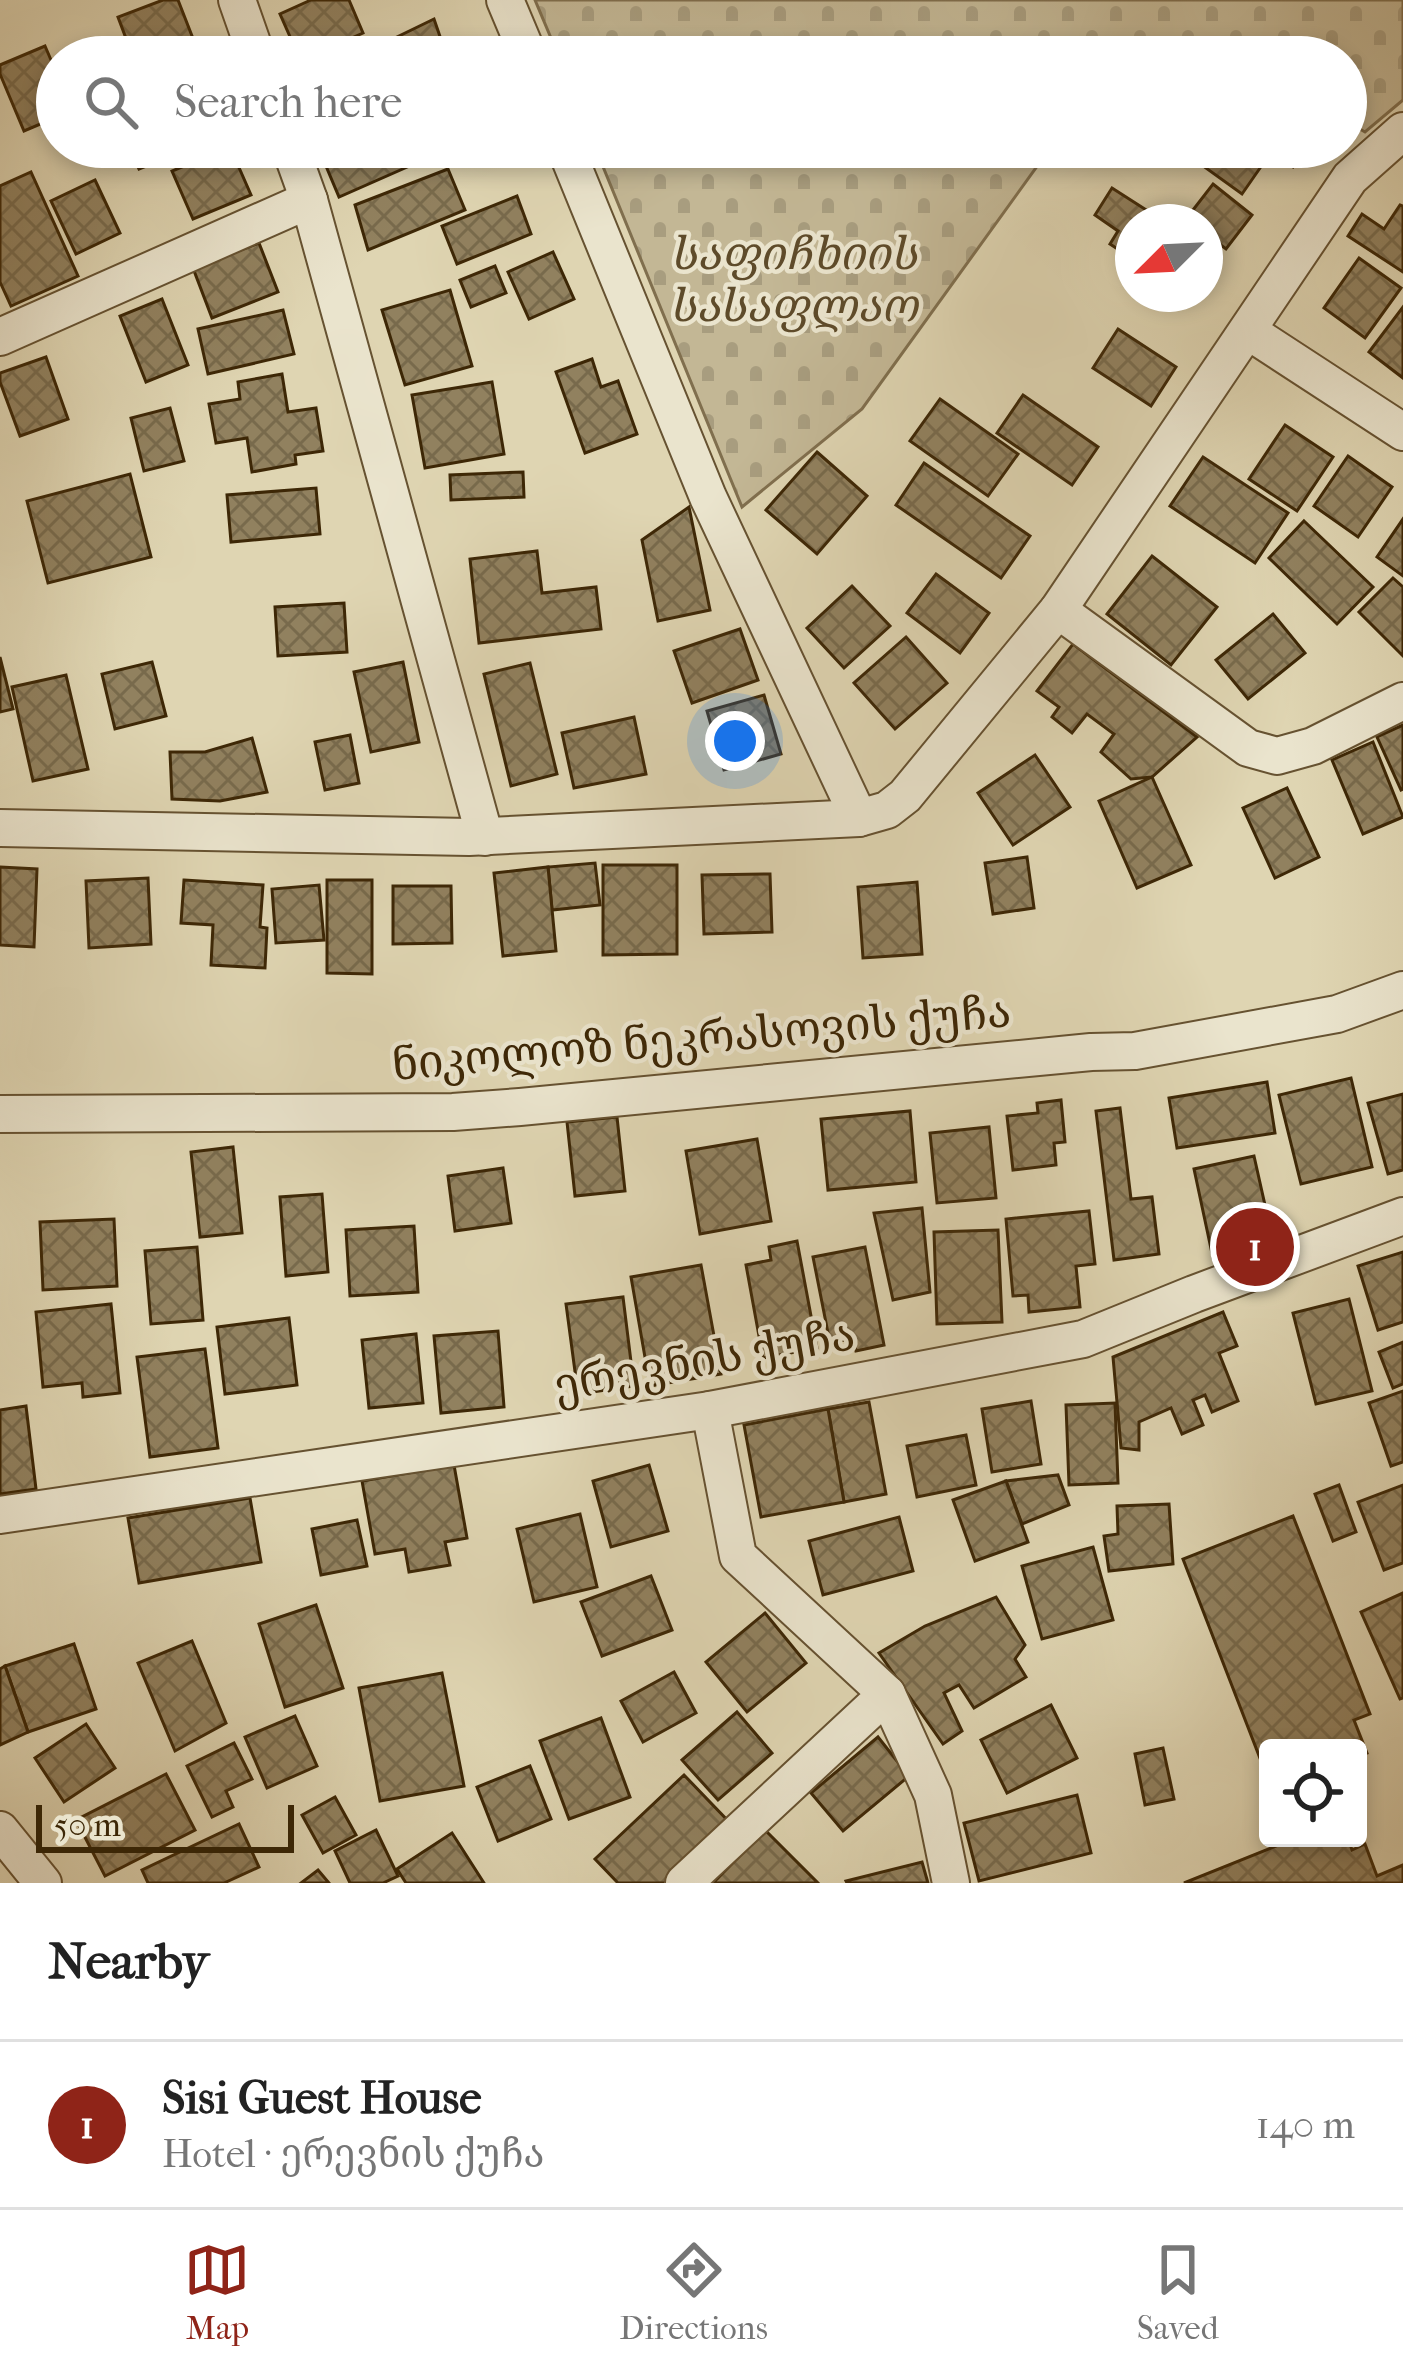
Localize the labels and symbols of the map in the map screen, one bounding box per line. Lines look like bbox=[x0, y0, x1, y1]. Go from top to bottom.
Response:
north arrow bbox=[1115, 204, 1223, 312]
park label: საფიჩხიის სასაფლაო bbox=[668, 228, 920, 333]
your location bbox=[705, 711, 765, 771]
street label: ნიკოლოზ ნეკრასოვის ქუჩა bbox=[389, 985, 1013, 1092]
pin: 1 bbox=[1216, 1202, 1294, 1292]
street label: ერევნის ქუჩა bbox=[550, 1308, 859, 1413]
scale bar bbox=[36, 1799, 294, 1852]

